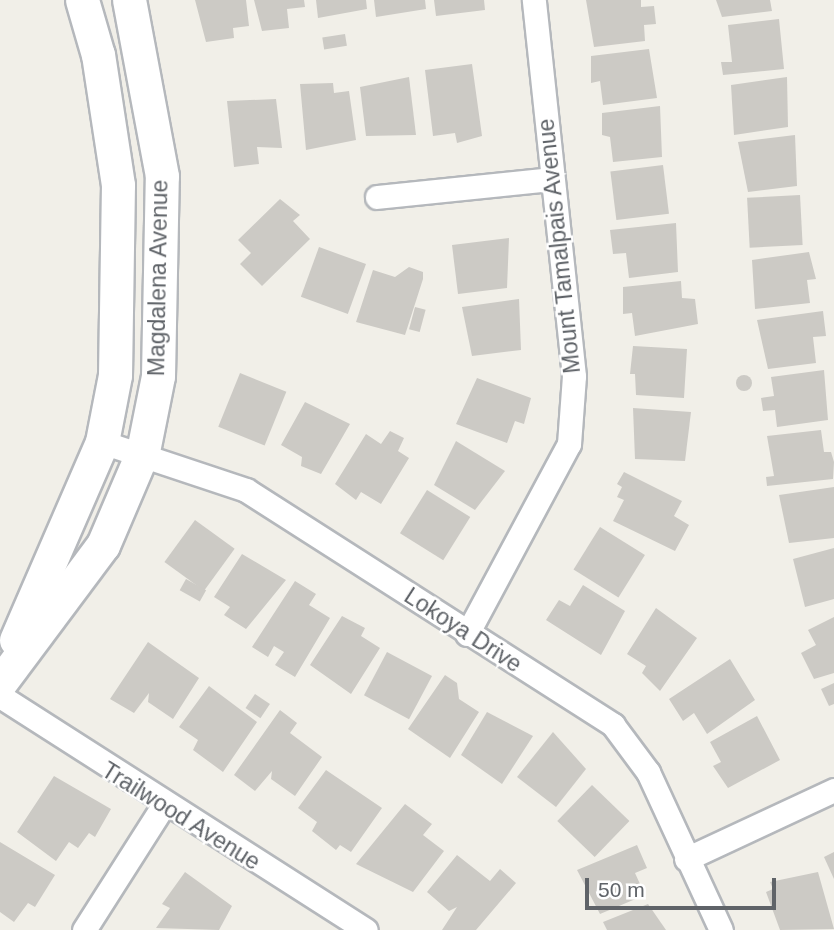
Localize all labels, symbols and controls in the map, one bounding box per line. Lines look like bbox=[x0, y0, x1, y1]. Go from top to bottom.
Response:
street label: Mount Tamalpais Avenue bbox=[532, 116, 586, 376]
street label: Magdalena Avenue bbox=[142, 179, 174, 377]
street label: Lokoya Drive bbox=[399, 582, 527, 678]
street label: Trailwood Avenue bbox=[96, 756, 266, 876]
scale bar bbox=[589, 864, 780, 908]
text: 50 m bbox=[598, 878, 645, 901]

